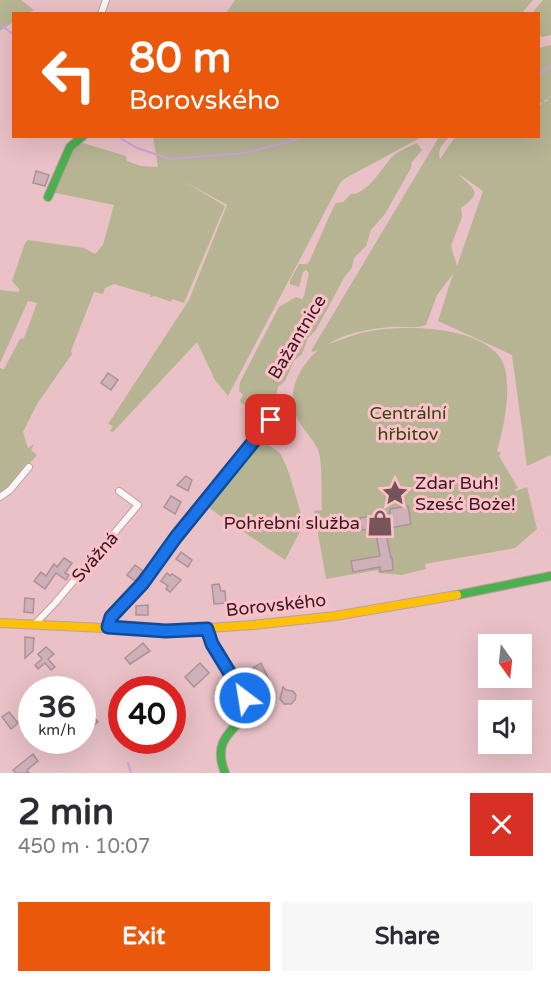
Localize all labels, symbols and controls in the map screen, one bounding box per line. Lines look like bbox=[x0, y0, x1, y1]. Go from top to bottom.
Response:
text: 80 m bbox=[129, 33, 231, 84]
icon: left bbox=[30, 36, 108, 114]
text: Borovského bbox=[129, 84, 280, 117]
street label: Bažantnice bbox=[263, 291, 331, 383]
pin bbox=[245, 394, 296, 445]
park label: Centrální hřbitov bbox=[370, 402, 447, 445]
icon: arrive bbox=[254, 403, 287, 436]
place label: Zdar Buh! Sześć Boże! bbox=[415, 472, 516, 515]
place icon: Zdar Buh! Sześć Boże! bbox=[380, 478, 410, 508]
shop icon: Pohřební služba bbox=[365, 508, 395, 538]
place label: Pohřební služba bbox=[223, 512, 360, 534]
street label: Svážná bbox=[67, 527, 123, 587]
street label: Borovského bbox=[225, 589, 327, 621]
north arrow bbox=[478, 634, 532, 688]
map controls bbox=[478, 634, 532, 754]
position arrow bbox=[213, 666, 277, 730]
speed limit sign: 40 bbox=[108, 676, 186, 754]
text: 36 bbox=[38, 689, 76, 726]
button: sound bbox=[478, 700, 532, 754]
text: km/h bbox=[38, 721, 76, 739]
text: 2 min bbox=[18, 791, 114, 834]
button: close bbox=[470, 793, 533, 856]
text: 450 m · 10:07 bbox=[18, 835, 150, 859]
button: Exit bbox=[18, 902, 270, 971]
button: Share bbox=[282, 902, 533, 971]

